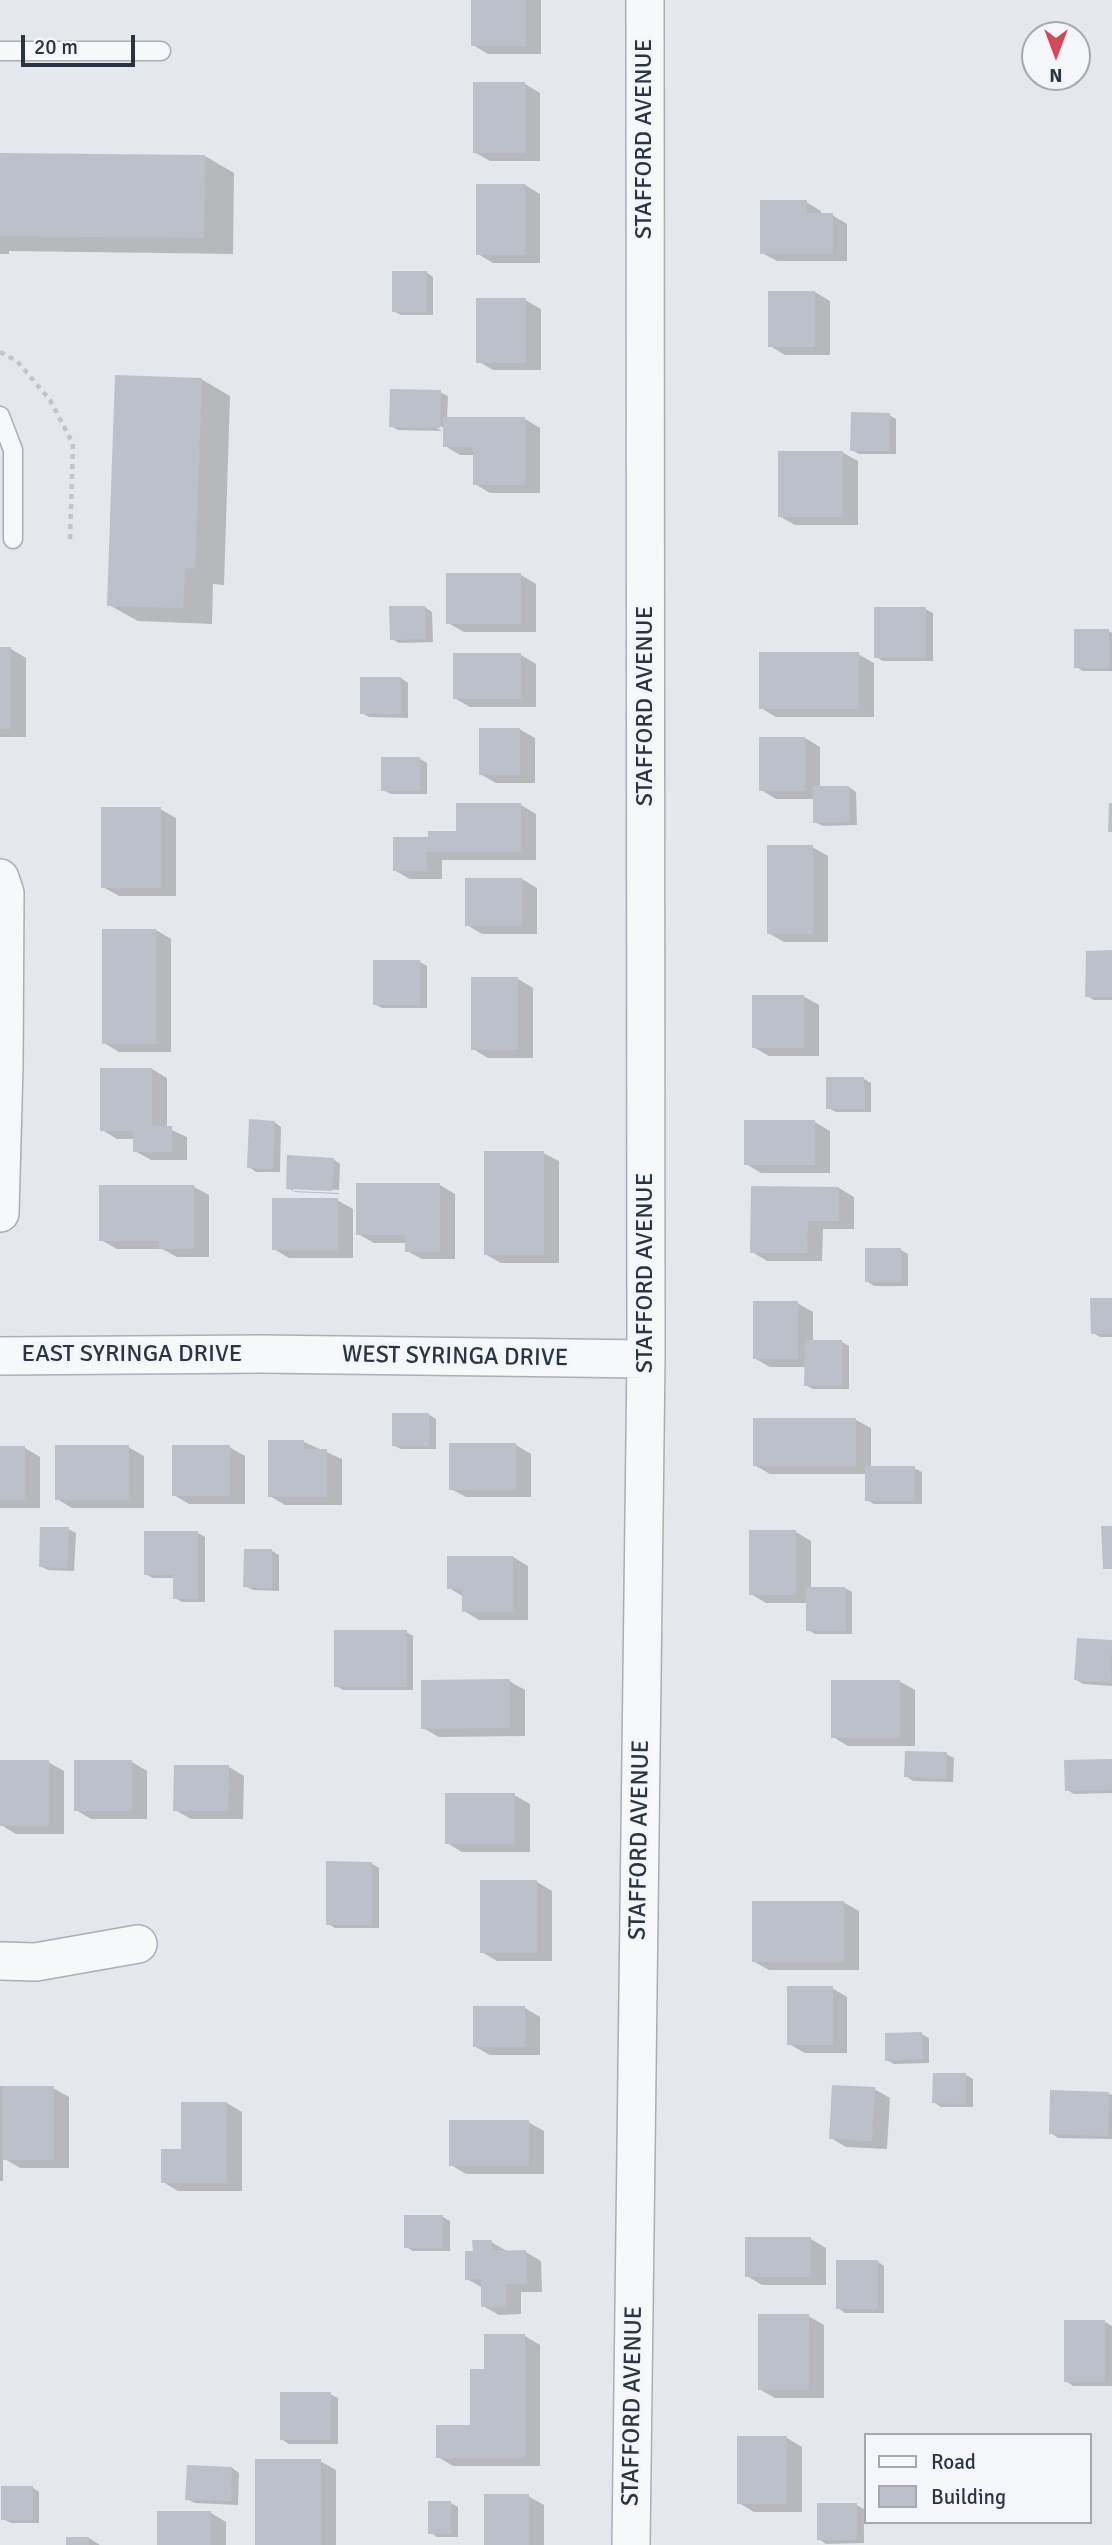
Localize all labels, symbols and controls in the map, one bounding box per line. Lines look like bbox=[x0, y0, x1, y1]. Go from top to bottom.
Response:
scale bar bbox=[24, 21, 138, 65]
north arrow bbox=[1021, 21, 1091, 91]
text: 20 m bbox=[34, 34, 78, 60]
street label: STAFFORD AVENUE bbox=[631, 39, 659, 239]
text: N bbox=[1049, 63, 1063, 87]
street label: STAFFORD AVENUE bbox=[632, 606, 660, 806]
street label: STAFFORD AVENUE bbox=[632, 1173, 660, 1373]
street label: EAST SYRINGA DRIVE bbox=[22, 1341, 242, 1369]
street label: WEST SYRINGA DRIVE bbox=[341, 1341, 569, 1373]
street label: STAFFORD AVENUE bbox=[624, 1740, 656, 1940]
street label: STAFFORD AVENUE bbox=[617, 2306, 649, 2506]
legend bbox=[864, 2433, 1091, 2524]
text: Road bbox=[931, 2449, 976, 2475]
text: Building bbox=[931, 2484, 1006, 2510]

